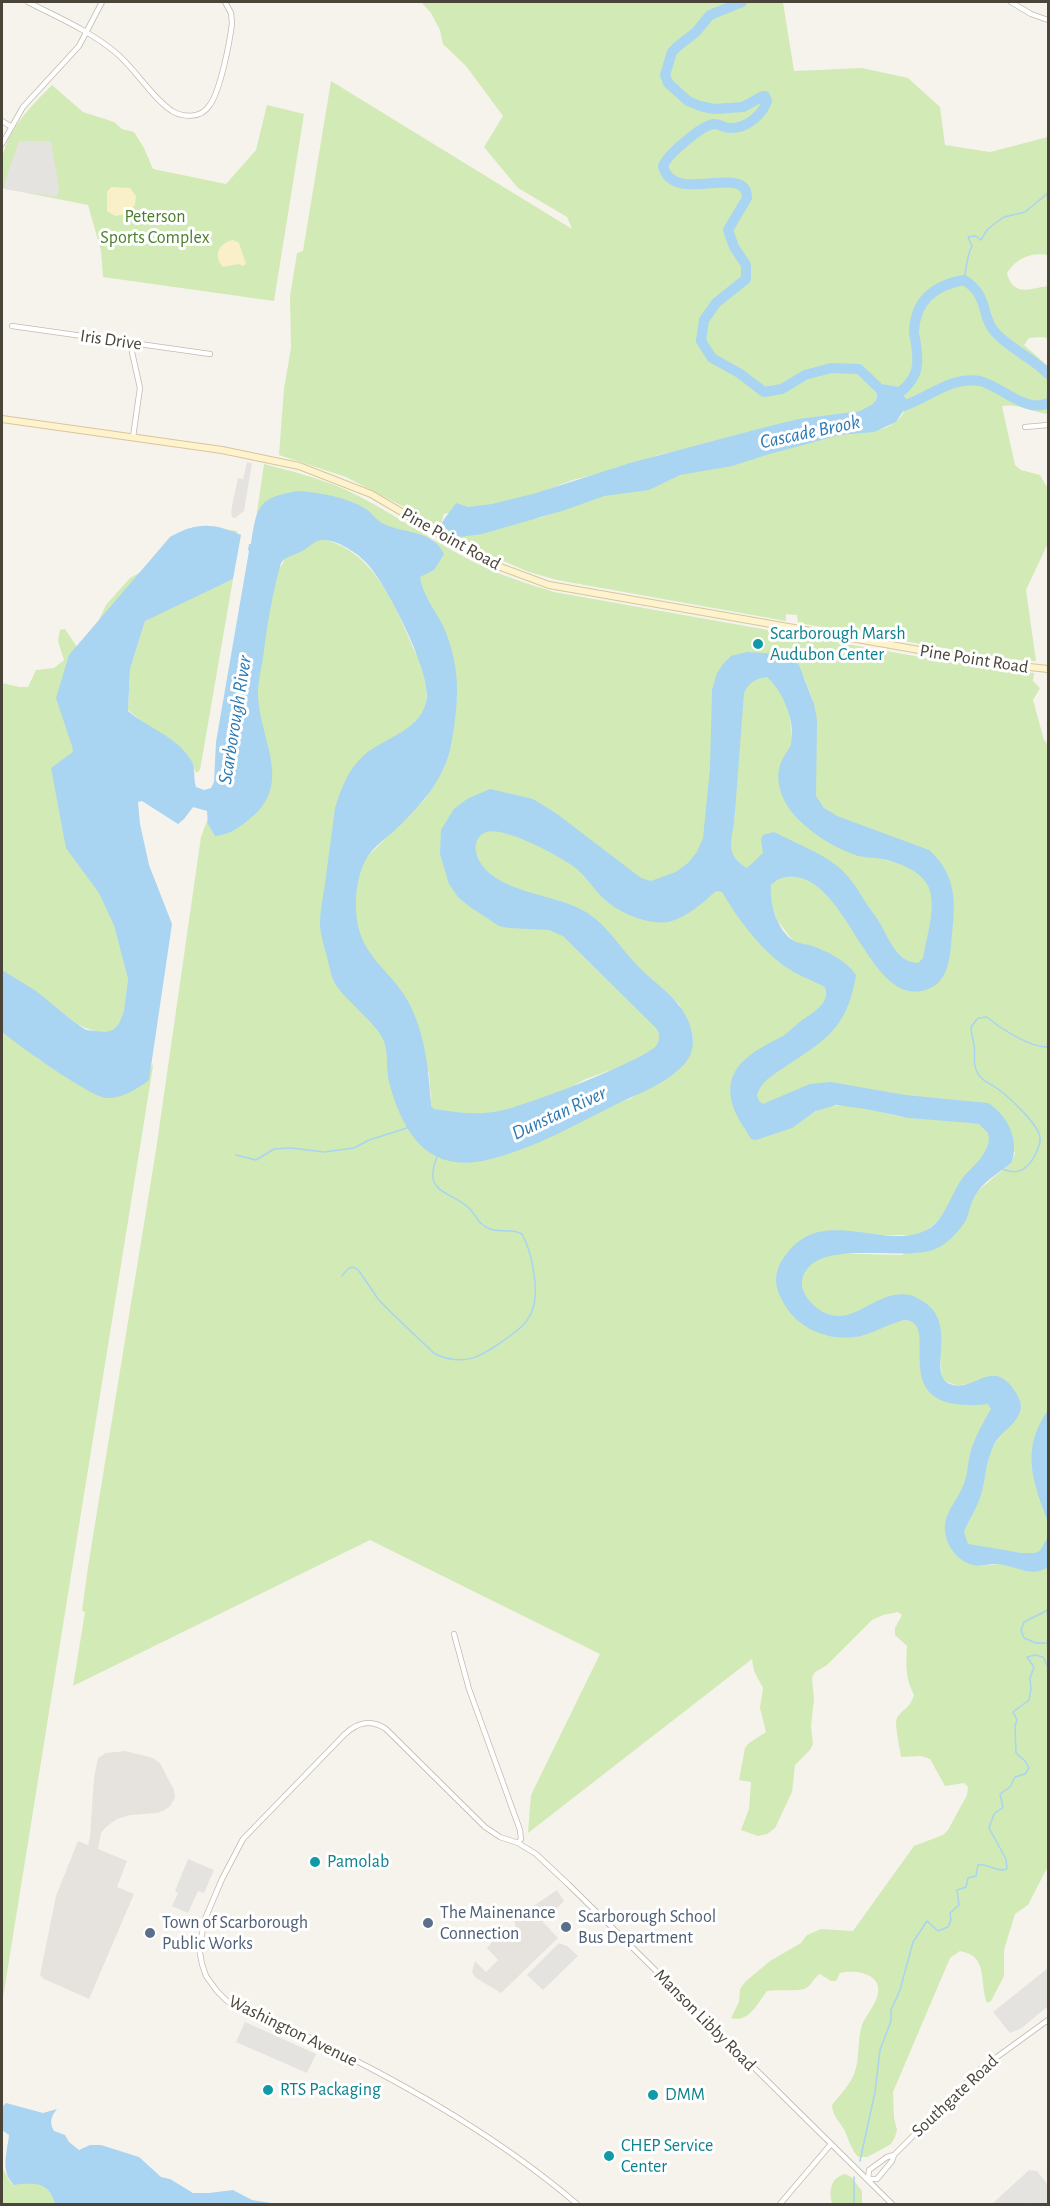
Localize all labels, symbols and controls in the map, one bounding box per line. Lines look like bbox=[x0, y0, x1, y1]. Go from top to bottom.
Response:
park label: Peterson Sports Complex bbox=[100, 206, 210, 248]
street label: Iris Drive bbox=[79, 325, 143, 355]
water label: Cascade Brook bbox=[758, 410, 862, 454]
street label: Pine Point Road bbox=[398, 503, 504, 575]
place label: Scarborough Marsh Audubon Center bbox=[770, 623, 906, 666]
marker: Scarborough Marsh Audubon Center bbox=[751, 637, 765, 651]
street label: Pine Point Road bbox=[918, 640, 1030, 678]
water label: Scarborough River bbox=[213, 654, 257, 786]
water label: Dunstan River bbox=[508, 1081, 610, 1145]
place label: Pamolab bbox=[327, 1851, 389, 1873]
marker: Pamolab bbox=[308, 1855, 322, 1869]
place label: The Mainenance Connection bbox=[440, 1902, 555, 1944]
place label: Scarborough School Bus Department bbox=[578, 1906, 716, 1948]
place label: Town of Scarborough Public Works bbox=[162, 1912, 308, 1954]
marker: The Mainenance Connection bbox=[421, 1916, 435, 1930]
marker: Scarborough School Bus Department bbox=[559, 1920, 573, 1934]
marker: Town of Scarborough Public Works bbox=[143, 1926, 157, 1940]
street label: Manson Libby Road bbox=[649, 1964, 761, 2076]
street label: Washington Avenue bbox=[225, 1990, 361, 2072]
street label: Southgate Road bbox=[907, 2050, 1003, 2142]
place label: RTS Packaging bbox=[280, 2079, 381, 2101]
marker: RTS Packaging bbox=[261, 2083, 275, 2097]
place label: DMM bbox=[665, 2084, 705, 2106]
marker: DMM bbox=[646, 2088, 660, 2102]
place label: CHEP Service Center bbox=[621, 2135, 713, 2178]
marker: CHEP Service Center bbox=[602, 2149, 616, 2163]

